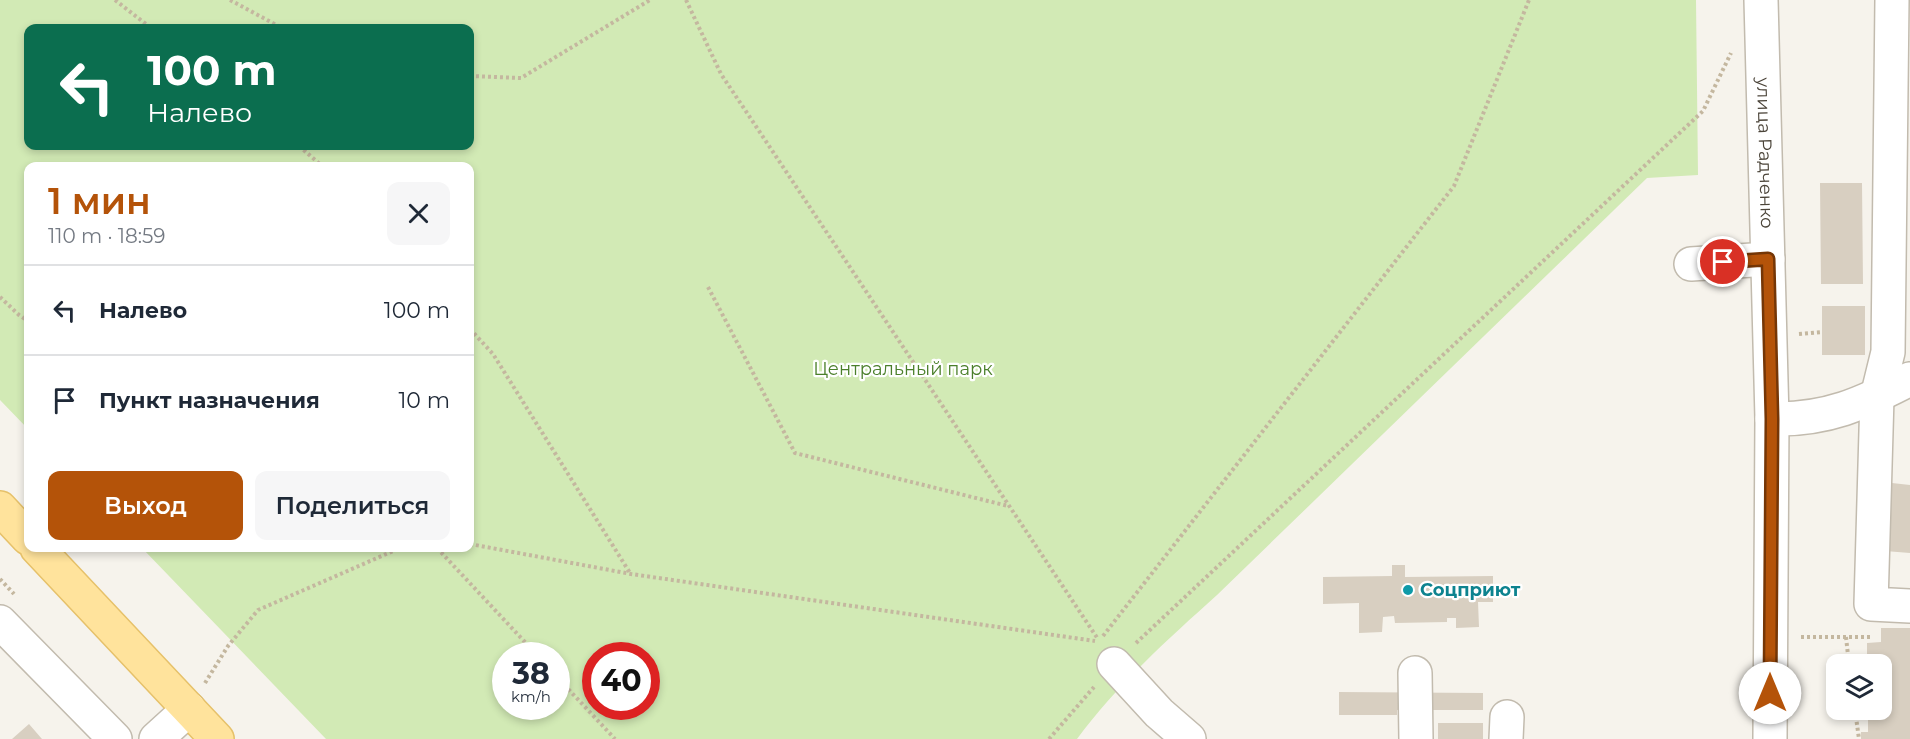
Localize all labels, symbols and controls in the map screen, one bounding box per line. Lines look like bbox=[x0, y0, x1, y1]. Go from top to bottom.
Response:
text: 100 m bbox=[147, 44, 276, 96]
icon: left bbox=[48, 48, 126, 126]
street label: улица Радченко bbox=[1752, 76, 1778, 229]
text: Налево bbox=[147, 96, 252, 129]
text: 1 мин bbox=[48, 179, 151, 223]
button: close bbox=[387, 182, 450, 245]
text: 110 m · 18:59 bbox=[48, 224, 165, 248]
pin bbox=[1697, 236, 1748, 287]
icon: arrive bbox=[1706, 245, 1739, 278]
icon: left bbox=[48, 294, 81, 327]
text: Налево bbox=[99, 297, 187, 324]
text: 100 m bbox=[384, 297, 450, 324]
park label: Центральный парк bbox=[813, 358, 993, 380]
icon: arrive bbox=[48, 384, 81, 417]
text: Пункт назначения bbox=[99, 387, 320, 414]
text: 10 m bbox=[398, 387, 450, 414]
button: Выход bbox=[48, 471, 243, 540]
button: Поделиться bbox=[255, 471, 450, 540]
place label: Соцприют bbox=[1420, 579, 1521, 601]
marker: Соцприют bbox=[1401, 583, 1415, 597]
speed limit sign: 40 bbox=[582, 642, 660, 720]
map controls bbox=[1826, 654, 1892, 720]
button: layers bbox=[1826, 654, 1892, 720]
text: 38 bbox=[512, 655, 550, 692]
position arrow bbox=[1738, 661, 1802, 725]
text: km/h bbox=[511, 687, 551, 706]

